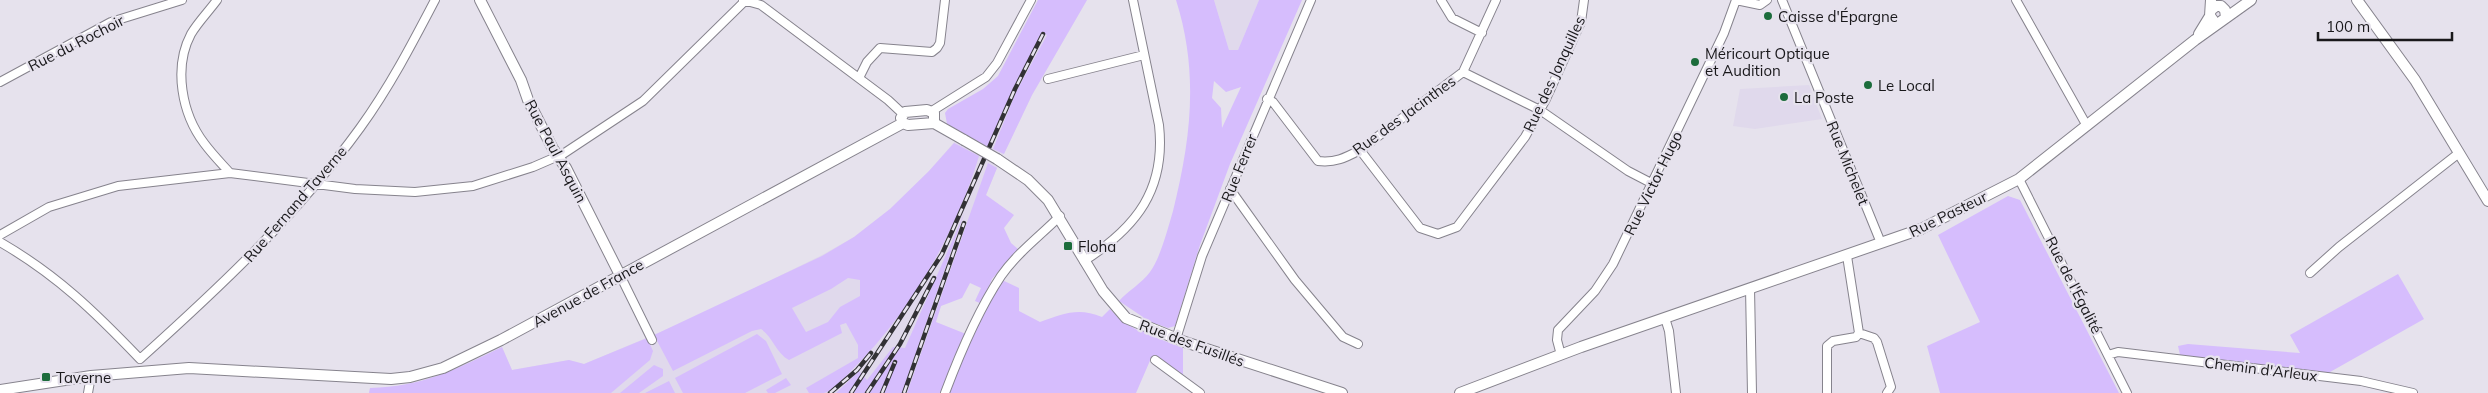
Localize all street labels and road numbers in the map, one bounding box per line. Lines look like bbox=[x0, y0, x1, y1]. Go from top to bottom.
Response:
street label: Rue du Rochoir bbox=[25, 10, 128, 75]
street label: Rue des Jonquilles bbox=[1519, 13, 1589, 135]
street label: Rue des Jacinthes bbox=[1349, 71, 1459, 159]
street label: Rue Paul Asquin bbox=[521, 96, 591, 206]
street label: Rue Michelet bbox=[1823, 118, 1873, 208]
street label: Rue Victor Hugo bbox=[1620, 128, 1686, 238]
street label: Rue Ferrer bbox=[1217, 131, 1261, 205]
street label: Rue Fernand Taverne bbox=[239, 142, 351, 266]
street label: Rue Pasteur bbox=[1906, 187, 1991, 241]
street label: Rue de l'Égalité bbox=[2041, 233, 2107, 337]
street label: Avenue de France bbox=[529, 255, 647, 331]
street label: Rue des Fusillés bbox=[1137, 315, 1247, 371]
street label: Chemin d'Arleux bbox=[2203, 353, 2319, 385]

